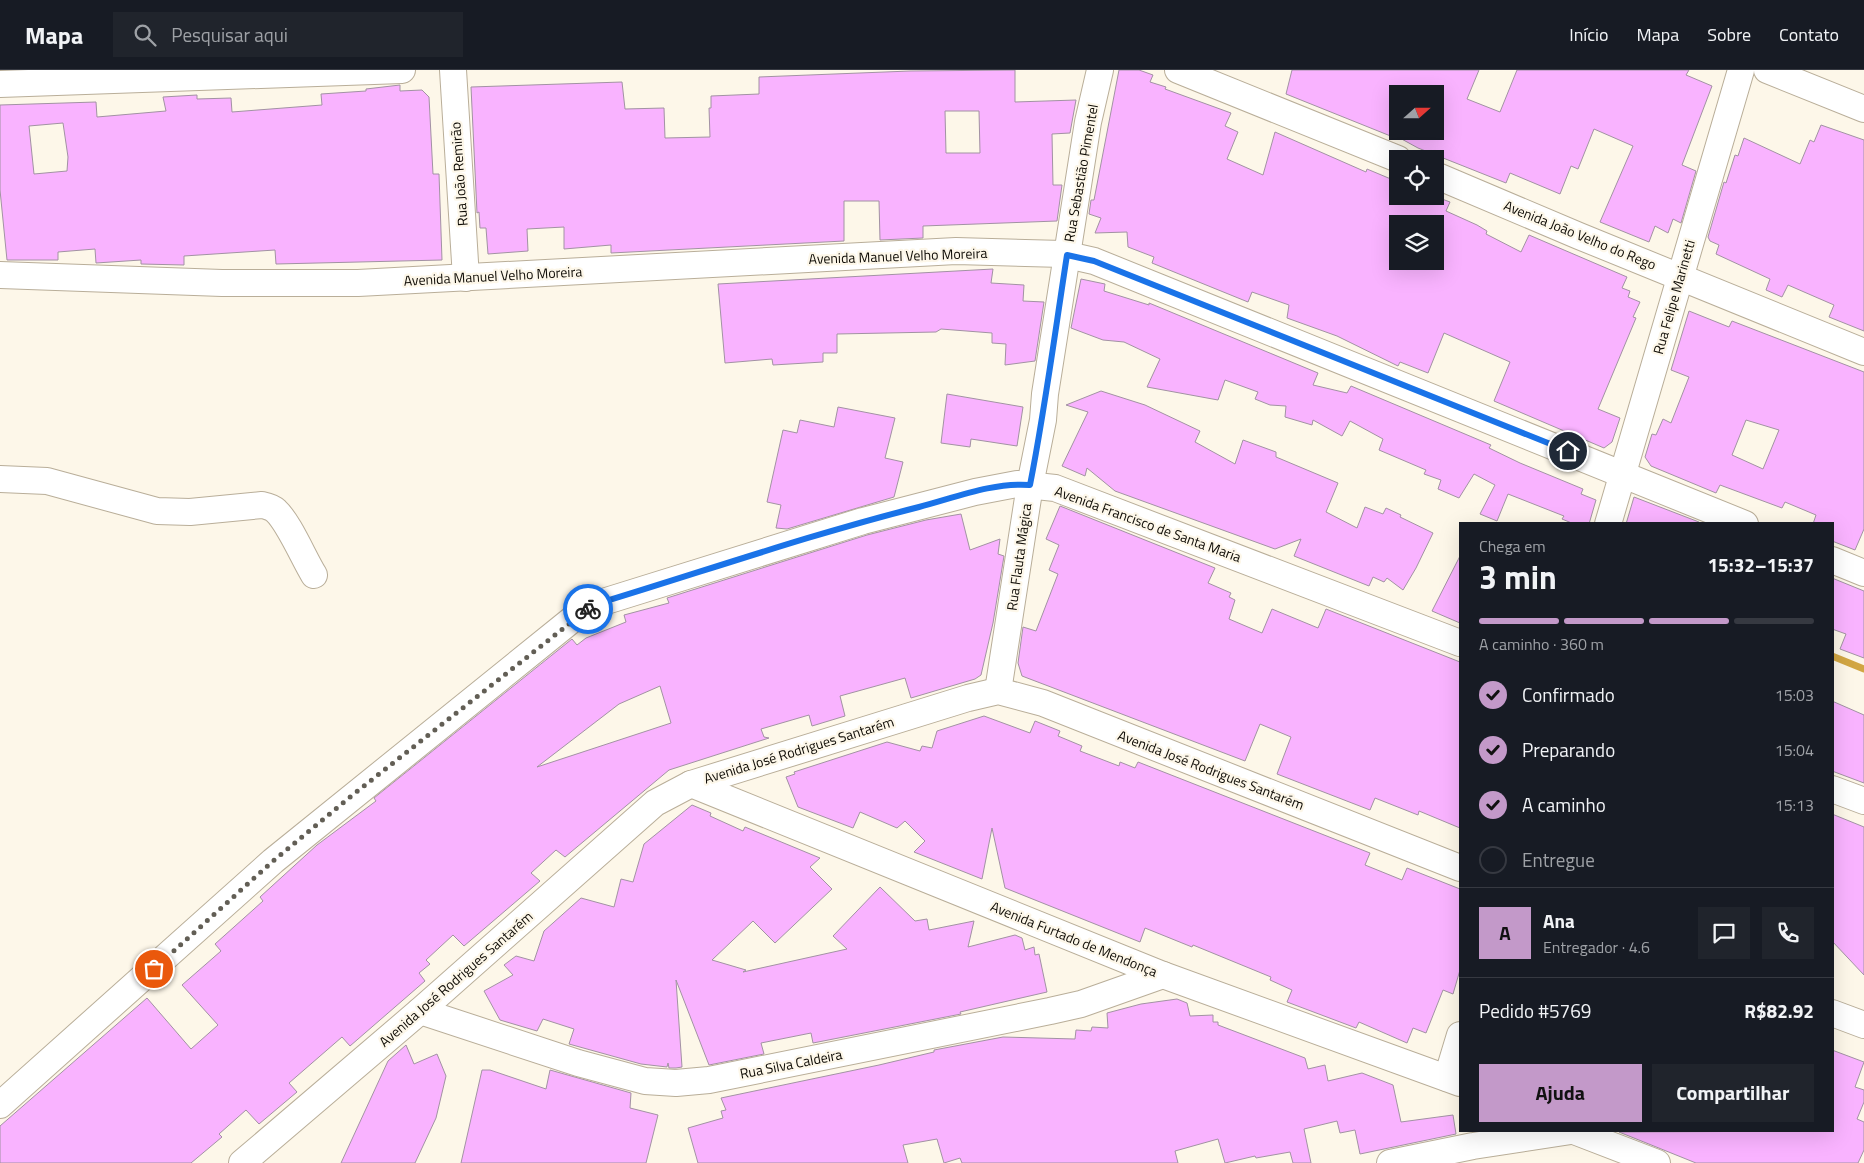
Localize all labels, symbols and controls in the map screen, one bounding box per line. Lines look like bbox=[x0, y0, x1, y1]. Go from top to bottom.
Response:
search box bbox=[113, 12, 463, 57]
text: Mapa bbox=[25, 17, 83, 53]
text: Pesquisar aqui bbox=[171, 20, 288, 49]
icon: search bbox=[131, 21, 159, 49]
text: Início bbox=[1569, 21, 1609, 48]
text: Mapa bbox=[1637, 21, 1679, 48]
text: Sobre bbox=[1707, 21, 1751, 48]
text: Contato bbox=[1779, 21, 1839, 48]
north arrow bbox=[1389, 85, 1444, 140]
map controls bbox=[1389, 85, 1444, 270]
street label: Rua Sebastião Pimentel bbox=[1058, 102, 1103, 244]
street label: Rua João Remirão bbox=[444, 121, 473, 227]
button: locate bbox=[1389, 150, 1444, 205]
street label: Avenida João Velho do Rego bbox=[1501, 194, 1660, 275]
button: layers bbox=[1389, 215, 1444, 270]
street label: Rua Felipe Marinetti bbox=[1647, 237, 1700, 357]
street label: Avenida Manuel Velho Moreira bbox=[808, 242, 988, 269]
street label: Avenida Manuel Velho Moreira bbox=[403, 260, 583, 291]
pin bbox=[1547, 430, 1589, 472]
icon: home bbox=[1554, 437, 1582, 465]
street label: Avenida Francisco de Santa Maria bbox=[1052, 480, 1244, 567]
street label: Rua Flauta Mágica bbox=[1001, 502, 1036, 612]
text: Chega em bbox=[1479, 534, 1546, 558]
text: 15:32–15:37 bbox=[1707, 550, 1814, 579]
text: 3 min bbox=[1479, 553, 1557, 601]
courier bbox=[563, 584, 613, 634]
icon: bike bbox=[574, 595, 602, 623]
text: A caminho · 360 m bbox=[1479, 632, 1604, 656]
text: Confirmado bbox=[1522, 680, 1615, 709]
icon: check bbox=[1479, 681, 1507, 709]
text: 15:03 bbox=[1775, 683, 1814, 707]
street label: Avenida José Rodrigues Santarém bbox=[701, 711, 897, 788]
street label: Avenida José Rodrigues Santarém bbox=[1115, 724, 1307, 815]
text: Preparando bbox=[1522, 735, 1615, 764]
icon: check bbox=[1479, 736, 1507, 764]
text: 15:04 bbox=[1775, 738, 1814, 762]
text: A caminho bbox=[1522, 790, 1606, 819]
icon: check bbox=[1479, 791, 1507, 819]
text: 15:13 bbox=[1775, 793, 1814, 817]
text: Entregue bbox=[1522, 845, 1595, 874]
street label: Avenida Furtado de Mendonça bbox=[988, 895, 1161, 982]
street label: Avenida José Rodrigues Santarém bbox=[374, 906, 537, 1051]
text: Ana bbox=[1543, 906, 1575, 935]
button: chat bbox=[1698, 907, 1750, 959]
button: phone bbox=[1762, 907, 1814, 959]
text: A bbox=[1499, 918, 1511, 947]
text: Entregador · 4.6 bbox=[1543, 935, 1650, 959]
pin bbox=[133, 948, 175, 990]
icon: bag bbox=[140, 955, 168, 983]
text: Pedido #5769 bbox=[1479, 996, 1591, 1025]
text: R$82.92 bbox=[1744, 996, 1814, 1025]
street label: Rua Silva Caldeira bbox=[738, 1043, 844, 1084]
button: Ajuda bbox=[1479, 1064, 1642, 1122]
button: Compartilhar bbox=[1652, 1064, 1814, 1122]

